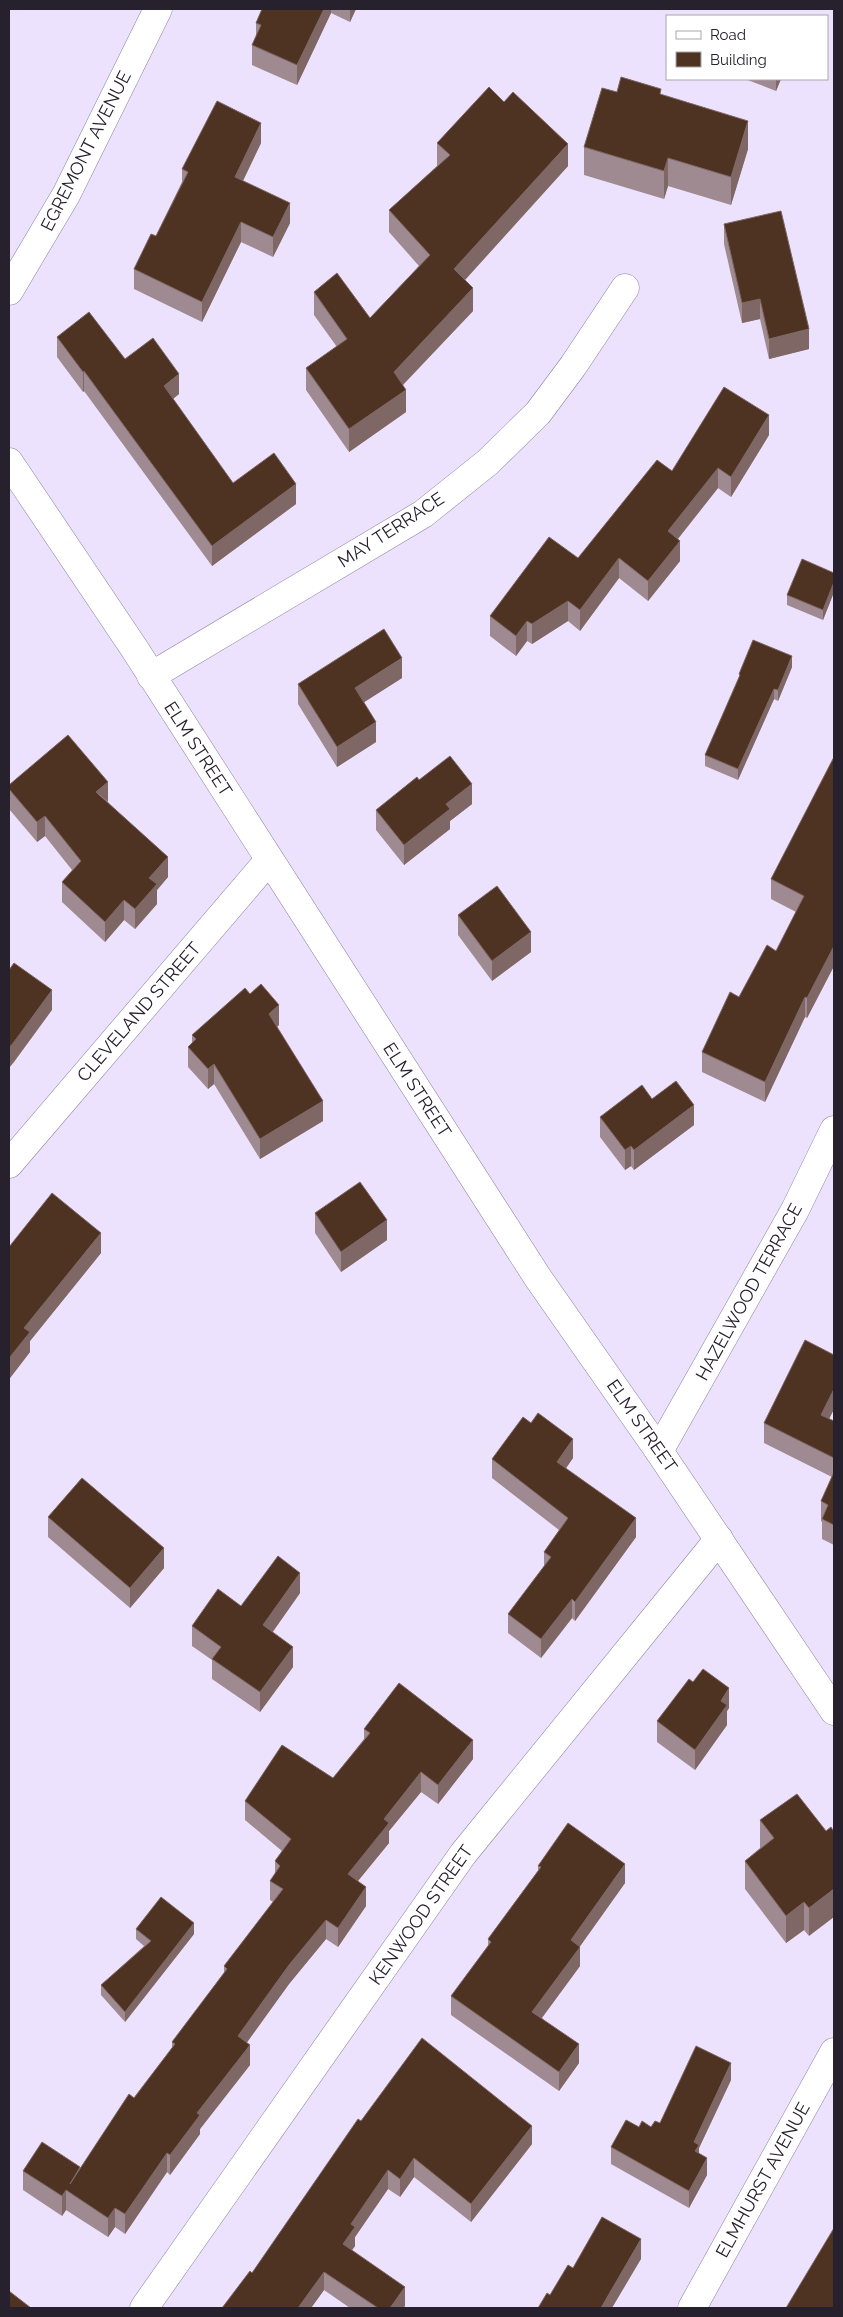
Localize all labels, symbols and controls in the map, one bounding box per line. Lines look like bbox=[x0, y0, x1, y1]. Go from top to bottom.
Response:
legend bbox=[666, 15, 828, 80]
text: Road bbox=[710, 26, 746, 44]
text: Building bbox=[710, 51, 767, 69]
street label: EGREMONT AVENUE bbox=[36, 67, 135, 234]
street label: MAY TERRACE bbox=[334, 488, 448, 572]
street label: ELM STREET bbox=[160, 698, 237, 800]
street label: CLEVELAND STREET bbox=[72, 938, 205, 1086]
street label: ELM STREET bbox=[379, 1039, 456, 1141]
street label: HAZELWOOD TERRACE bbox=[691, 1200, 806, 1384]
street label: ELM STREET bbox=[603, 1375, 682, 1476]
street label: KENWOOD STREET bbox=[364, 1841, 477, 1989]
street label: ELMHURST AVENUE bbox=[711, 2099, 814, 2261]

